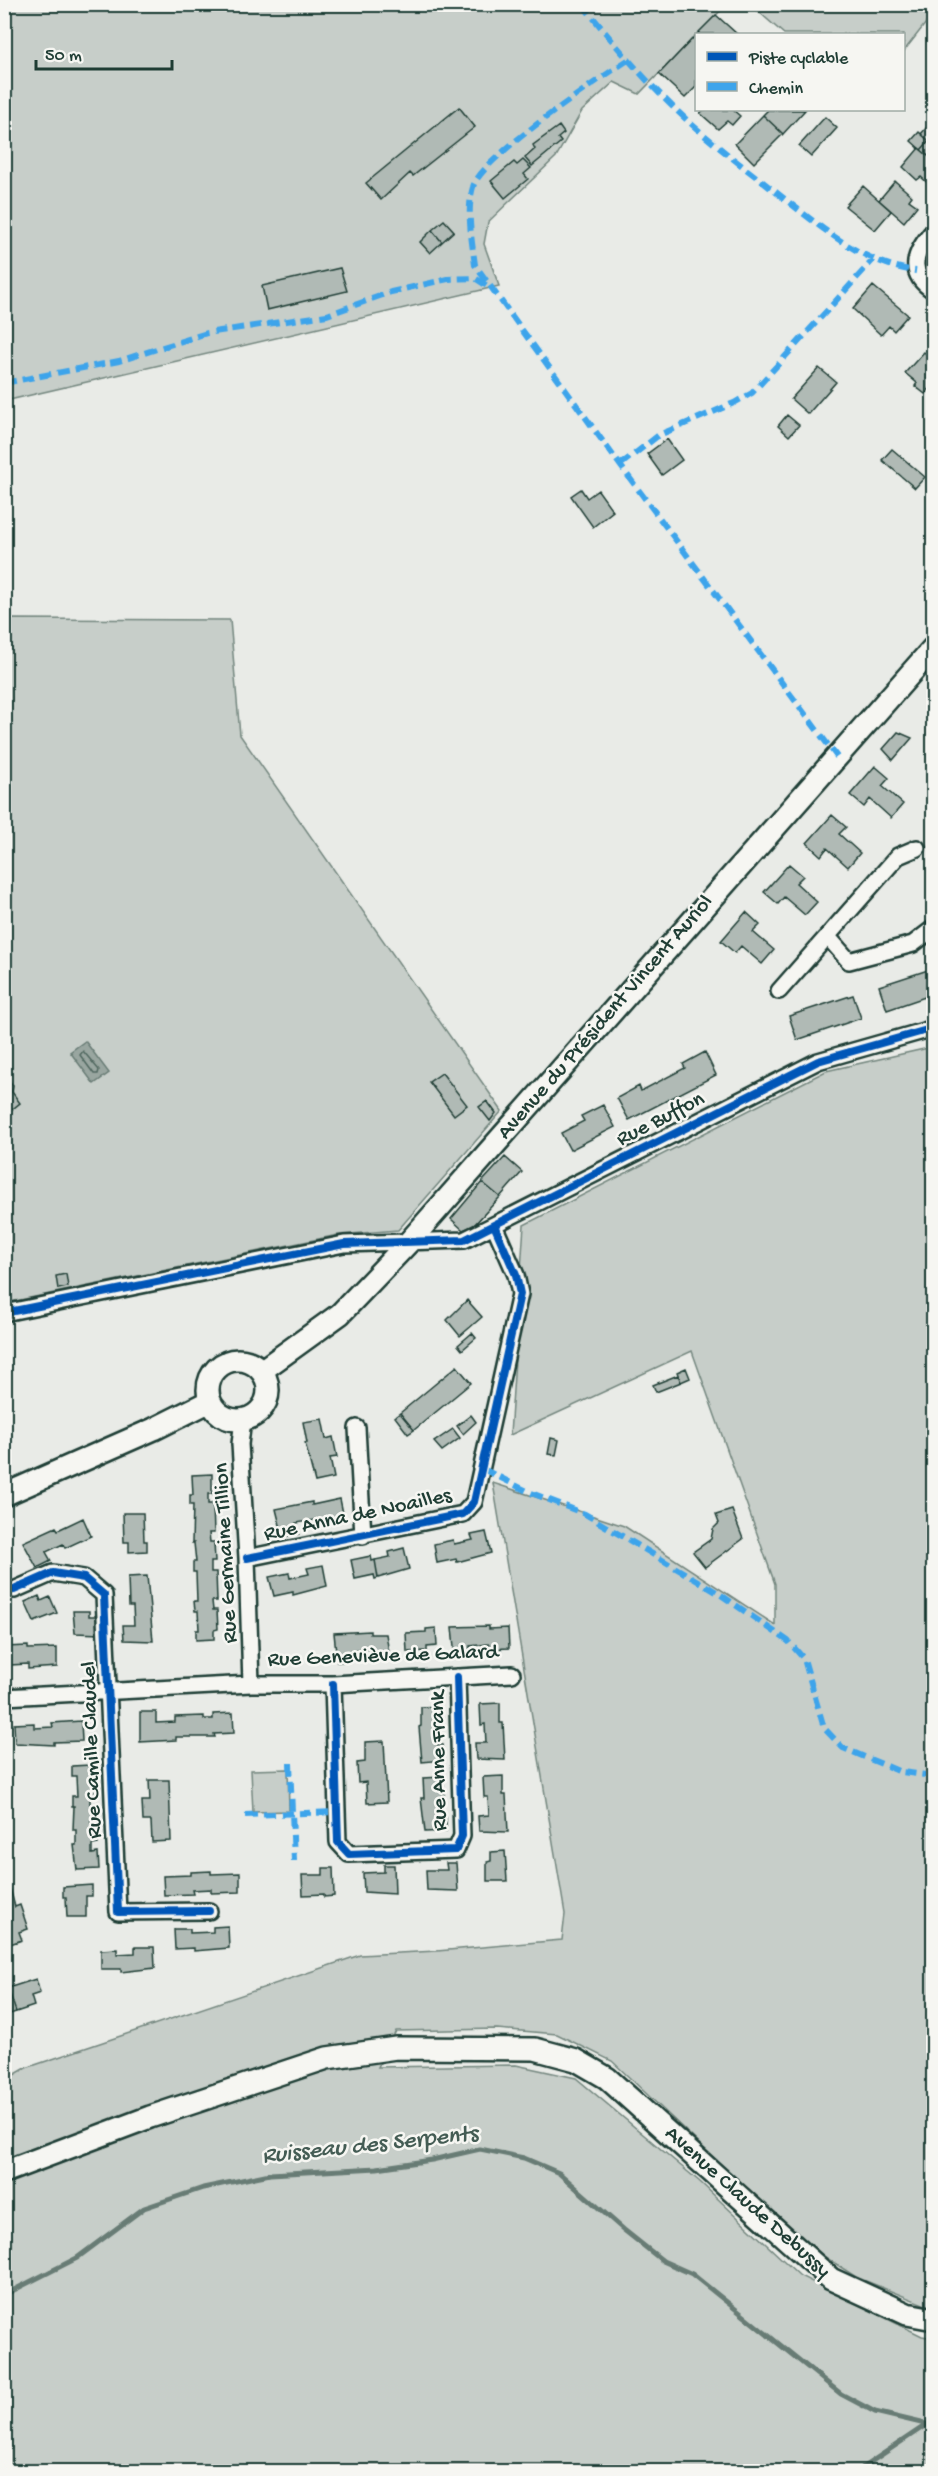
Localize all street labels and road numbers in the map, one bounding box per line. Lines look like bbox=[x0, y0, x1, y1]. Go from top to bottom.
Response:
street label: Avenue du Président Vincent Auriol bbox=[493, 890, 720, 1146]
street label: Rue Buffon bbox=[613, 1087, 710, 1153]
street label: Rue Germaine Tillion bbox=[209, 1462, 245, 1644]
street label: Rue Anna de Noailles bbox=[262, 1483, 455, 1549]
street label: Rue Geneviève de Galard bbox=[267, 1640, 501, 1674]
street label: Rue Camille Claudel bbox=[77, 1661, 109, 1839]
street label: Rue Anne Frank bbox=[426, 1688, 454, 1831]
street label: Avenue Claude Debussy bbox=[658, 2121, 836, 2285]

